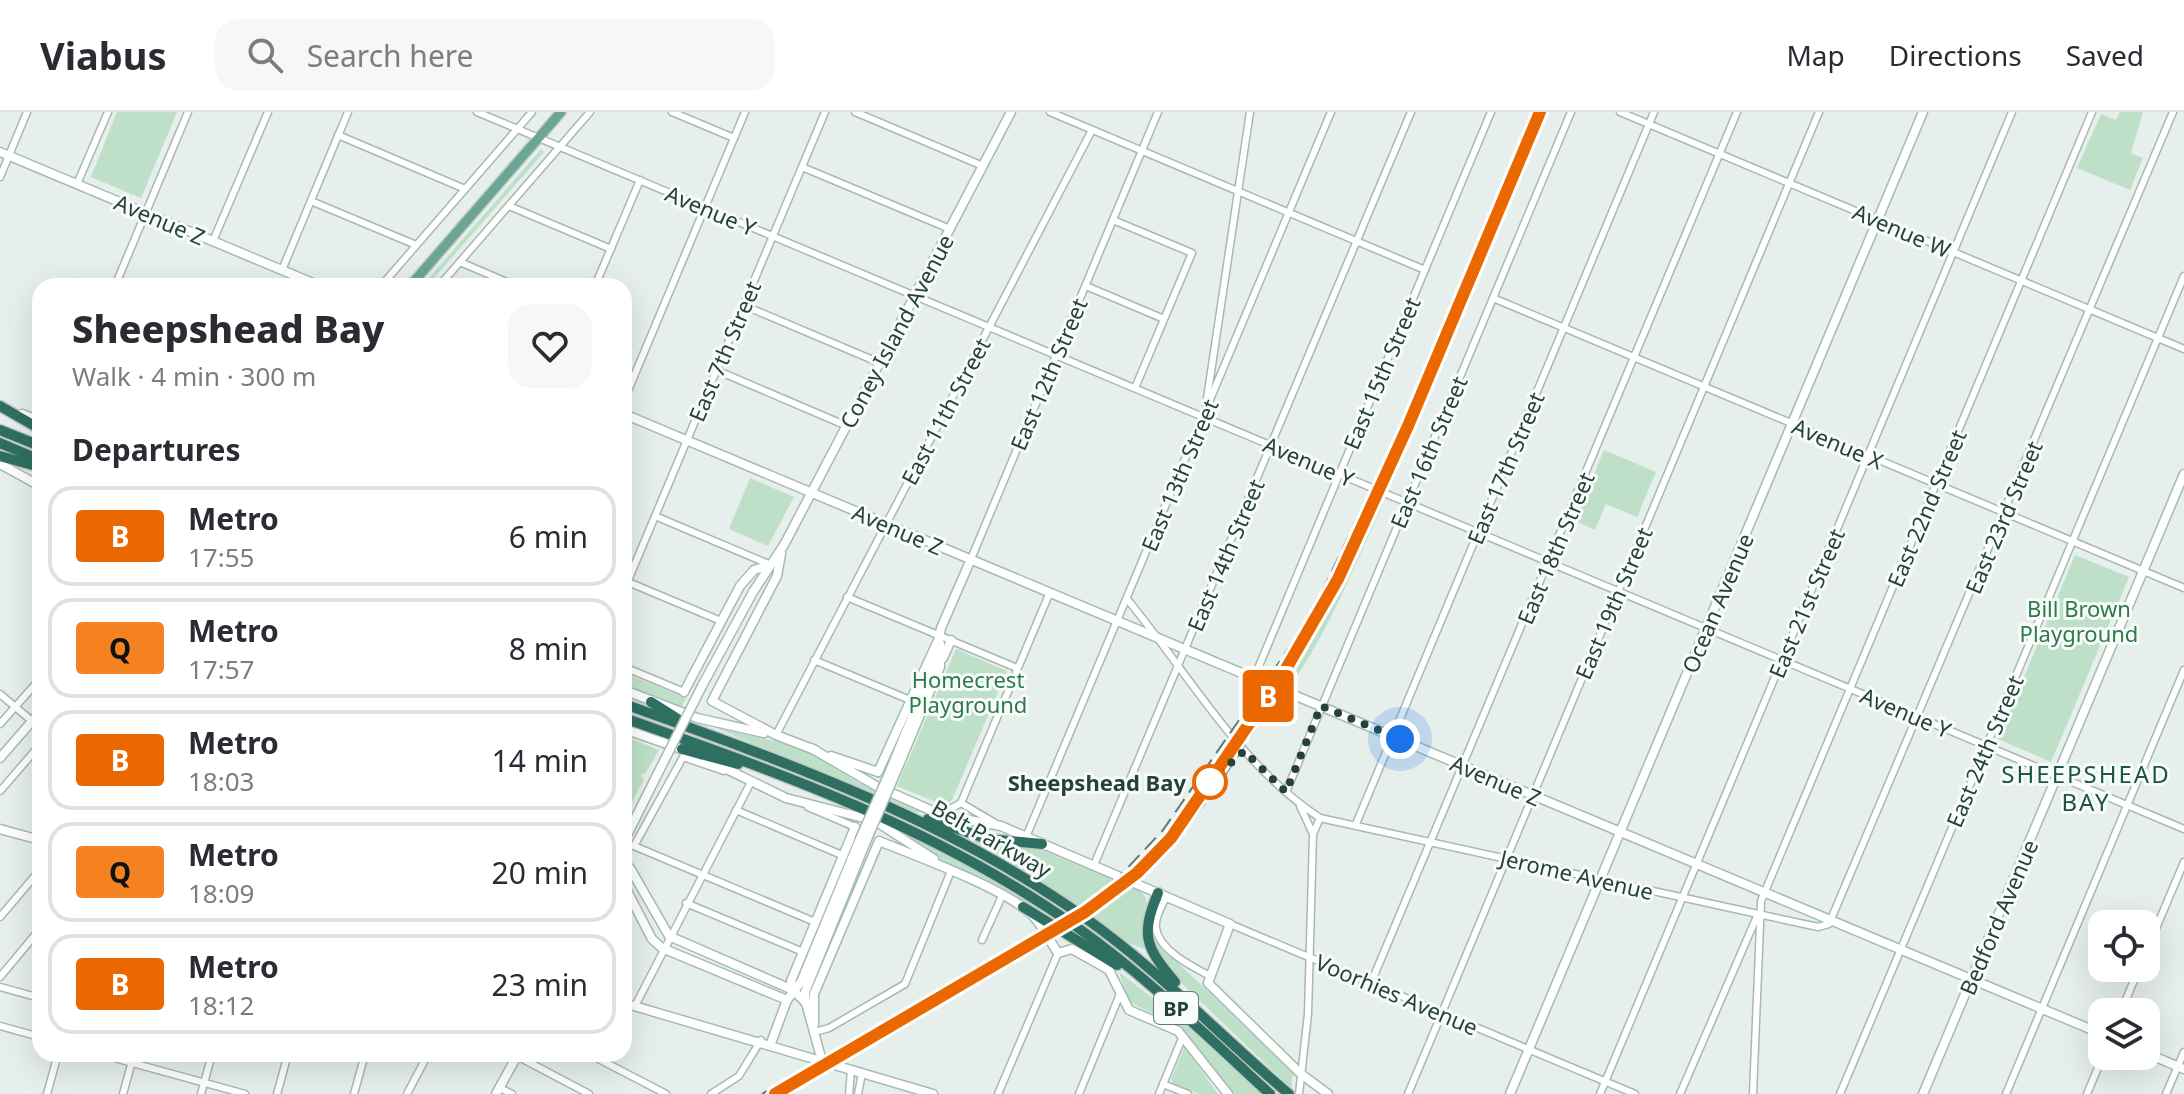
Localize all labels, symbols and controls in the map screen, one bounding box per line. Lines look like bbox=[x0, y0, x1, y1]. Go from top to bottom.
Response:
search box bbox=[215, 19, 775, 91]
text: Viabus bbox=[40, 29, 167, 81]
icon: search bbox=[243, 33, 287, 77]
text: Search here bbox=[307, 35, 474, 76]
text: Map bbox=[1786, 36, 1845, 74]
text: Directions bbox=[1889, 36, 2022, 74]
text: Saved bbox=[2066, 36, 2144, 74]
street label: Avenue Y bbox=[661, 178, 761, 243]
street label: Avenue Z bbox=[110, 187, 210, 251]
street label: Avenue W bbox=[1849, 196, 1956, 264]
street label: Coney Island Avenue bbox=[832, 229, 960, 433]
street label: East 7th Street bbox=[681, 276, 767, 426]
street label: East 15th Street bbox=[1335, 292, 1427, 454]
street label: East 12th Street bbox=[1002, 293, 1094, 455]
text: Sheepshead Bay bbox=[72, 302, 384, 354]
button: heart bbox=[508, 304, 592, 388]
street label: East 11th Street bbox=[894, 332, 996, 490]
text: Walk · 4 min · 300 m bbox=[72, 358, 316, 394]
street label: East 16th Street bbox=[1382, 371, 1474, 533]
street label: East 17th Street bbox=[1459, 387, 1551, 549]
street label: East 13th Street bbox=[1133, 394, 1225, 556]
street label: Avenue X bbox=[1788, 410, 1888, 476]
street label: East 22nd Street bbox=[1879, 425, 1973, 591]
text: Departures bbox=[72, 429, 241, 470]
street label: Avenue Y bbox=[1259, 429, 1359, 494]
street label: East 23rd Street bbox=[1957, 436, 2049, 598]
street label: East 18th Street bbox=[1509, 467, 1601, 629]
street label: East 14th Street bbox=[1179, 474, 1271, 636]
street label: Avenue Z bbox=[848, 497, 948, 561]
text: Metro bbox=[188, 498, 279, 539]
text: 6 min bbox=[509, 516, 588, 557]
text: B bbox=[111, 517, 129, 555]
street label: East 19th Street bbox=[1567, 522, 1659, 684]
street label: East 21st Street bbox=[1761, 524, 1851, 682]
street label: Ocean Avenue bbox=[1674, 529, 1760, 677]
text: 17:55 bbox=[188, 539, 254, 575]
park label: Bill Brown Playground bbox=[2020, 593, 2138, 648]
text: Metro bbox=[188, 610, 279, 651]
text: 8 min bbox=[509, 628, 588, 669]
text: Q bbox=[109, 629, 131, 667]
text: 17:57 bbox=[188, 651, 254, 687]
park label: Homecrest Playground bbox=[909, 664, 1027, 719]
line badge: B bbox=[1242, 670, 1294, 722]
street label: East 24th Street bbox=[1938, 670, 2030, 832]
text: B bbox=[1259, 677, 1277, 715]
street label: Avenue Y bbox=[1856, 680, 1956, 745]
your location bbox=[1380, 719, 1420, 759]
text: Metro bbox=[188, 722, 279, 763]
text: 14 min bbox=[492, 740, 588, 781]
text: B bbox=[111, 741, 129, 779]
street label: Avenue Z bbox=[1446, 748, 1546, 812]
district label: SHEEPSHEAD BAY bbox=[2001, 757, 2171, 818]
text: 18:03 bbox=[188, 763, 254, 799]
marker: Sheepshead Bay bbox=[1193, 765, 1227, 799]
place label: Sheepshead Bay bbox=[1008, 767, 1186, 797]
street label: Belt Parkway bbox=[927, 792, 1058, 885]
text: Metro bbox=[188, 834, 279, 875]
street label: Bedford Avenue bbox=[1952, 835, 2044, 999]
street label: Jerome Avenue bbox=[1496, 841, 1657, 906]
text: 20 min bbox=[492, 852, 588, 893]
text: Q bbox=[109, 853, 131, 891]
text: 18:09 bbox=[188, 875, 254, 911]
map controls bbox=[2088, 910, 2160, 1070]
button: locate bbox=[2088, 910, 2160, 982]
text: Metro bbox=[188, 946, 279, 987]
street label: Voorhies Avenue bbox=[1311, 946, 1483, 1042]
text: 23 min bbox=[492, 964, 588, 1005]
text: B bbox=[111, 965, 129, 1003]
text: 18:12 bbox=[188, 987, 254, 1023]
road number: BP bbox=[1154, 992, 1198, 1024]
button: layers bbox=[2088, 998, 2160, 1070]

